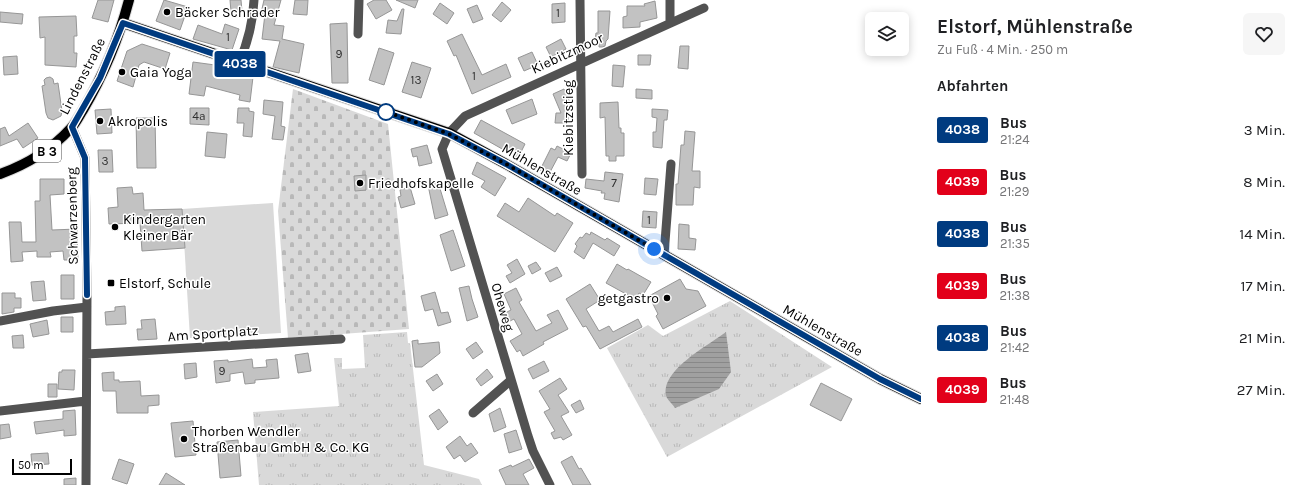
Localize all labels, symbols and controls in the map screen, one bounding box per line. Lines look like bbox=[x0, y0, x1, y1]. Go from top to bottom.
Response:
place label: Bäcker Schrader bbox=[175, 4, 280, 21]
house number: 1 bbox=[556, 6, 560, 20]
marker: Bäcker Schrader bbox=[162, 7, 172, 17]
map controls bbox=[865, 12, 909, 56]
button: layers bbox=[865, 12, 909, 56]
button: heart bbox=[1243, 13, 1285, 55]
text: Elstorf, Mühlenstraße bbox=[937, 16, 1133, 38]
street label: Kiebitzmoor bbox=[528, 29, 607, 78]
house number: 1 bbox=[226, 30, 230, 44]
street label: Lindenstraße bbox=[56, 35, 109, 118]
text: Zu Fuß · 4 Min. · 250 m bbox=[937, 42, 1068, 57]
house number: 9 bbox=[336, 47, 343, 61]
line badge: 4038 bbox=[212, 51, 268, 77]
text: 4038 bbox=[223, 55, 257, 72]
place label: Gaia Yoga bbox=[130, 64, 192, 81]
marker: Gaia Yoga bbox=[117, 67, 127, 77]
house number: 1 bbox=[472, 69, 476, 83]
house number: 13 bbox=[410, 73, 422, 87]
text: Abfahrten bbox=[937, 77, 1008, 95]
street label: Kiebitzstieg bbox=[560, 80, 577, 156]
unlabelled marker bbox=[377, 103, 395, 121]
house number: 4a bbox=[192, 109, 206, 123]
place label: Akropolis bbox=[108, 113, 168, 130]
text: Bus bbox=[1000, 114, 1027, 132]
marker: Akropolis bbox=[95, 116, 105, 126]
text: 4038 bbox=[945, 121, 980, 138]
text: 3 Min. bbox=[1244, 121, 1285, 139]
text: 21:24 bbox=[1000, 132, 1030, 147]
road number: B 3 bbox=[33, 140, 61, 162]
street label: Mühlenstraße bbox=[499, 140, 585, 199]
house number: 3 bbox=[101, 154, 109, 168]
text: Bus bbox=[999, 166, 1026, 184]
street label: Schwarzenberg bbox=[63, 167, 82, 265]
text: 4039 bbox=[945, 173, 979, 190]
text: 8 Min. bbox=[1243, 173, 1285, 191]
place label: Friedhofskapelle bbox=[368, 175, 474, 192]
house number: 7 bbox=[611, 176, 617, 190]
marker: Friedhofskapelle bbox=[355, 178, 365, 188]
text: 21:29 bbox=[999, 184, 1029, 199]
place label: Kindergarten Kleiner Bär bbox=[123, 211, 206, 244]
house number: 1 bbox=[647, 213, 651, 227]
text: Bus bbox=[1000, 218, 1027, 236]
marker: Kindergarten Kleiner Bär bbox=[110, 222, 120, 232]
text: 4038 bbox=[945, 225, 980, 242]
text: 14 Min. bbox=[1239, 225, 1285, 243]
text: 21:35 bbox=[1000, 236, 1030, 251]
your location bbox=[644, 239, 664, 259]
text: Bus bbox=[999, 270, 1026, 288]
place label: Elstorf, Schule bbox=[119, 275, 211, 292]
text: 4039 bbox=[945, 277, 979, 294]
text: 17 Min. bbox=[1241, 277, 1285, 295]
marker: Elstorf, Schule bbox=[106, 278, 116, 288]
street label: Oheweg bbox=[487, 281, 518, 334]
text: 21:38 bbox=[999, 288, 1030, 303]
place label: getgastro bbox=[598, 290, 659, 307]
marker: getgastro bbox=[662, 293, 672, 303]
street label: Mühlenstraße bbox=[780, 301, 866, 360]
street label: Am Sportplatz bbox=[167, 322, 259, 345]
text: Bus bbox=[1000, 322, 1027, 340]
text: 4038 bbox=[945, 329, 980, 346]
text: 21 Min. bbox=[1239, 329, 1285, 347]
text: 21:42 bbox=[1000, 340, 1030, 355]
house number: 9 bbox=[219, 364, 226, 378]
text: Bus bbox=[999, 374, 1026, 392]
text: 4039 bbox=[945, 381, 979, 398]
text: 27 Min. bbox=[1237, 381, 1285, 399]
text: 21:48 bbox=[999, 392, 1030, 407]
place label: Thorben Wendler Straßenbau GmbH & Co. KG bbox=[192, 423, 369, 456]
marker: Thorben Wendler Straßenbau GmbH & Co. KG bbox=[179, 434, 189, 444]
scale bar bbox=[12, 457, 72, 476]
text: 50 m bbox=[18, 459, 44, 472]

